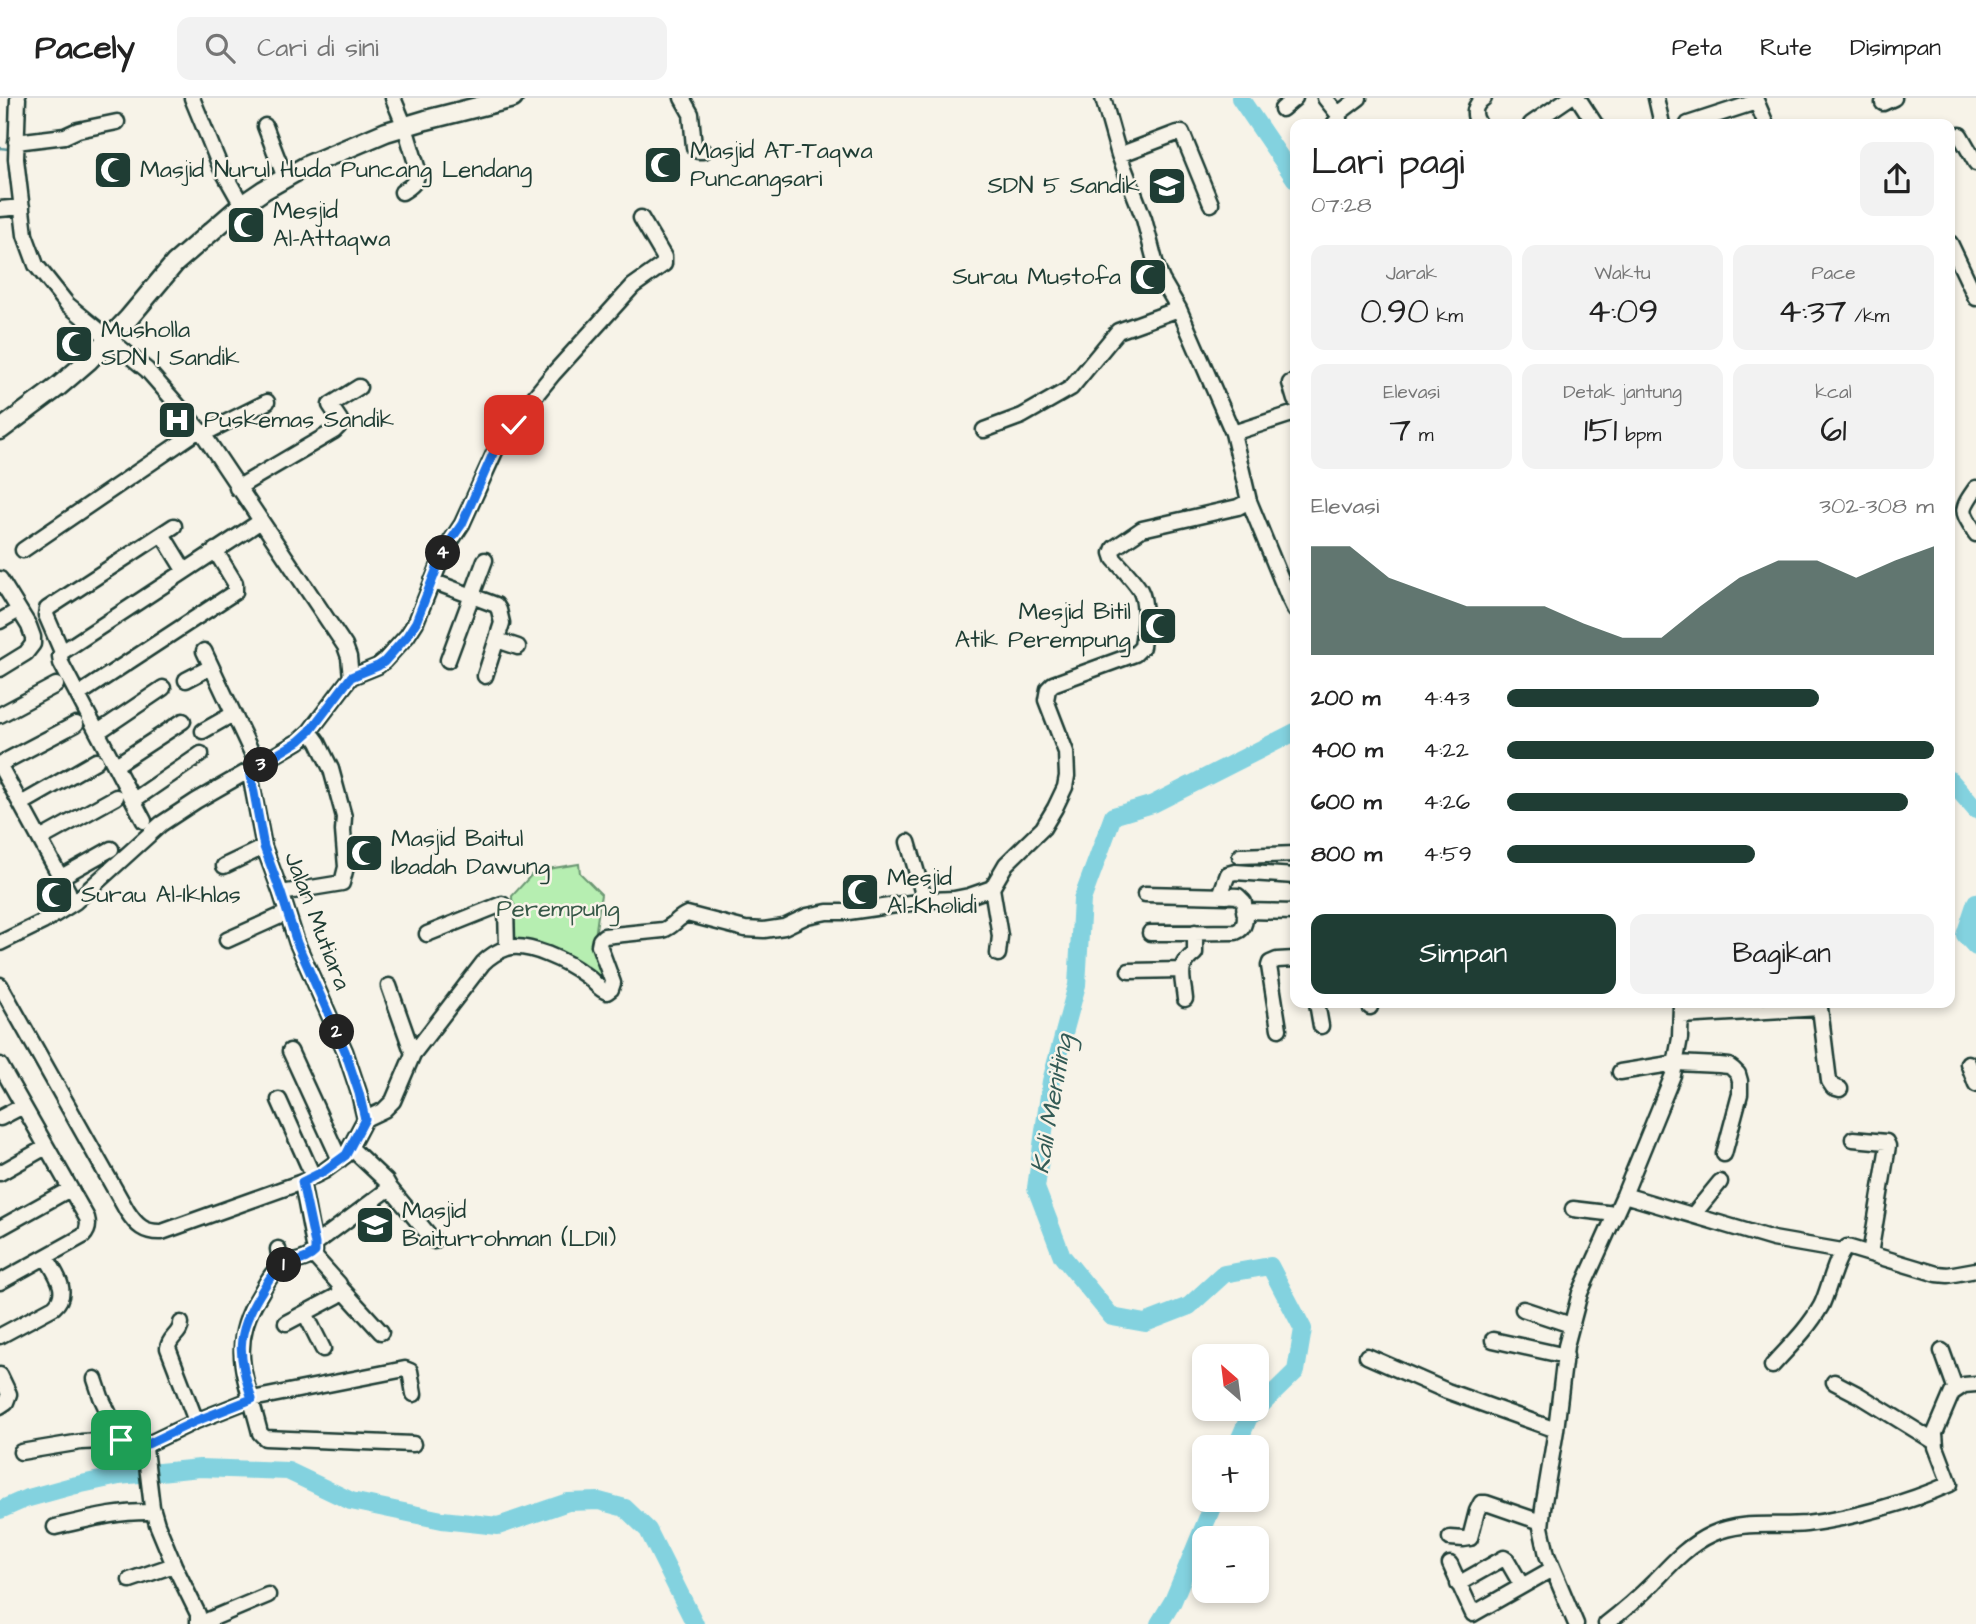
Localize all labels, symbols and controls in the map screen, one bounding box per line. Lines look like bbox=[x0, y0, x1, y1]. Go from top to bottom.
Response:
search box bbox=[177, 17, 667, 80]
text: Pacely bbox=[35, 25, 135, 71]
icon: search bbox=[201, 29, 239, 67]
text: Cari di sini bbox=[257, 30, 379, 66]
text: Peta bbox=[1672, 31, 1722, 65]
text: Rute bbox=[1760, 31, 1812, 65]
text: Disimpan bbox=[1850, 31, 1941, 65]
place label: Masjid AT-Taqwa Puncangsari bbox=[690, 134, 873, 197]
text: Lari pagi bbox=[1311, 137, 1464, 189]
button: share bbox=[1860, 142, 1934, 216]
mosque icon: Masjid AT-Taqwa Puncangsari bbox=[642, 144, 684, 186]
mosque icon: Masjid Nurul Huda Puncang Lendang bbox=[92, 149, 134, 191]
place label: Masjid Nurul Huda Puncang Lendang bbox=[140, 153, 532, 188]
school or university icon: SDN 5 Sandik bbox=[1146, 165, 1188, 207]
place label: SDN 5 Sandik bbox=[987, 169, 1140, 203]
text: 07:28 bbox=[1311, 189, 1372, 221]
place label: Mesjid Al-Attaqwa bbox=[273, 194, 391, 256]
mosque icon: Mesjid Al-Attaqwa bbox=[225, 204, 267, 246]
mosque icon: Surau Mustofa bbox=[1127, 256, 1169, 298]
place label: Surau Mustofa bbox=[952, 260, 1121, 294]
text: Jarak bbox=[1386, 260, 1437, 287]
text: Waktu bbox=[1594, 260, 1651, 287]
text: Pace bbox=[1811, 260, 1856, 287]
text: 0.90 bbox=[1360, 287, 1429, 336]
text: 4:09 bbox=[1587, 287, 1658, 336]
text: 4:37 bbox=[1778, 287, 1847, 336]
text: km bbox=[1429, 303, 1463, 330]
text: /km bbox=[1847, 303, 1889, 330]
place label: Musholla SDN 1 Sandik bbox=[101, 313, 240, 375]
mosque icon: Musholla SDN 1 Sandik bbox=[53, 323, 95, 365]
text: Elevasi bbox=[1383, 379, 1440, 406]
text: Detak jantung bbox=[1563, 379, 1682, 406]
text: kcal bbox=[1815, 379, 1852, 406]
pin bbox=[484, 395, 544, 455]
hospital icon: Puskemas Sandik bbox=[156, 399, 198, 441]
place label: Puskemas Sandik bbox=[204, 403, 394, 437]
icon: check bbox=[495, 406, 533, 444]
text: 7 bbox=[1390, 406, 1411, 455]
text: 151 bbox=[1584, 406, 1618, 455]
text: 61 bbox=[1820, 406, 1847, 455]
text: m bbox=[1411, 422, 1433, 449]
text: bpm bbox=[1618, 422, 1661, 449]
text: Elevasi bbox=[1311, 490, 1379, 522]
text: 302–308 m bbox=[1819, 490, 1934, 522]
pin: 4 bbox=[426, 536, 460, 570]
text: 4 bbox=[436, 539, 449, 566]
place label: Mesjid Bitil Atik Perempung bbox=[955, 595, 1131, 658]
mosque icon: Mesjid Bitil Atik Perempung bbox=[1137, 605, 1179, 647]
text: 200 m bbox=[1311, 682, 1380, 714]
text: 4:43 bbox=[1423, 682, 1470, 714]
text: 400 m bbox=[1311, 734, 1383, 766]
text: 4:22 bbox=[1423, 734, 1469, 766]
pin: 3 bbox=[244, 748, 278, 782]
text: 3 bbox=[256, 751, 265, 778]
text: 600 m bbox=[1311, 786, 1382, 818]
text: 4:26 bbox=[1423, 786, 1470, 818]
place label: Masjid Baitul Ibadah Dawung bbox=[391, 822, 550, 885]
mosque icon: Masjid Baitul Ibadah Dawung bbox=[343, 832, 385, 874]
text: 800 m bbox=[1311, 838, 1382, 870]
text: 4:59 bbox=[1423, 838, 1472, 870]
street label: Jalan Mutiara bbox=[275, 847, 359, 995]
place label: Mesjid Al-Kholidi bbox=[887, 861, 977, 923]
mosque icon: Mesjid Al-Kholidi bbox=[839, 871, 881, 913]
mosque icon: Surau Al-Ikhlas bbox=[33, 874, 75, 916]
place label: Surau Al-Ikhlas bbox=[81, 878, 241, 912]
park label: Perempung bbox=[496, 892, 620, 927]
button: Simpan bbox=[1311, 914, 1616, 994]
button: Bagikan bbox=[1630, 914, 1934, 994]
pin: 2 bbox=[320, 1014, 354, 1049]
text: 2 bbox=[331, 1018, 342, 1045]
water label: Kali Meniting bbox=[1022, 1030, 1083, 1177]
place label: Masjid Baiturrohman (LDII) bbox=[402, 1194, 616, 1256]
school or university icon: Masjid Baiturrohman (LDII) bbox=[354, 1204, 396, 1246]
pin: 1 bbox=[266, 1248, 302, 1282]
text: 1 bbox=[282, 1251, 285, 1278]
north arrow bbox=[1192, 1344, 1269, 1421]
map controls bbox=[1192, 1344, 1269, 1603]
pin bbox=[91, 1410, 151, 1470]
icon: arrive bbox=[102, 1421, 140, 1459]
button: + bbox=[1192, 1435, 1269, 1512]
button: − bbox=[1192, 1526, 1269, 1603]

